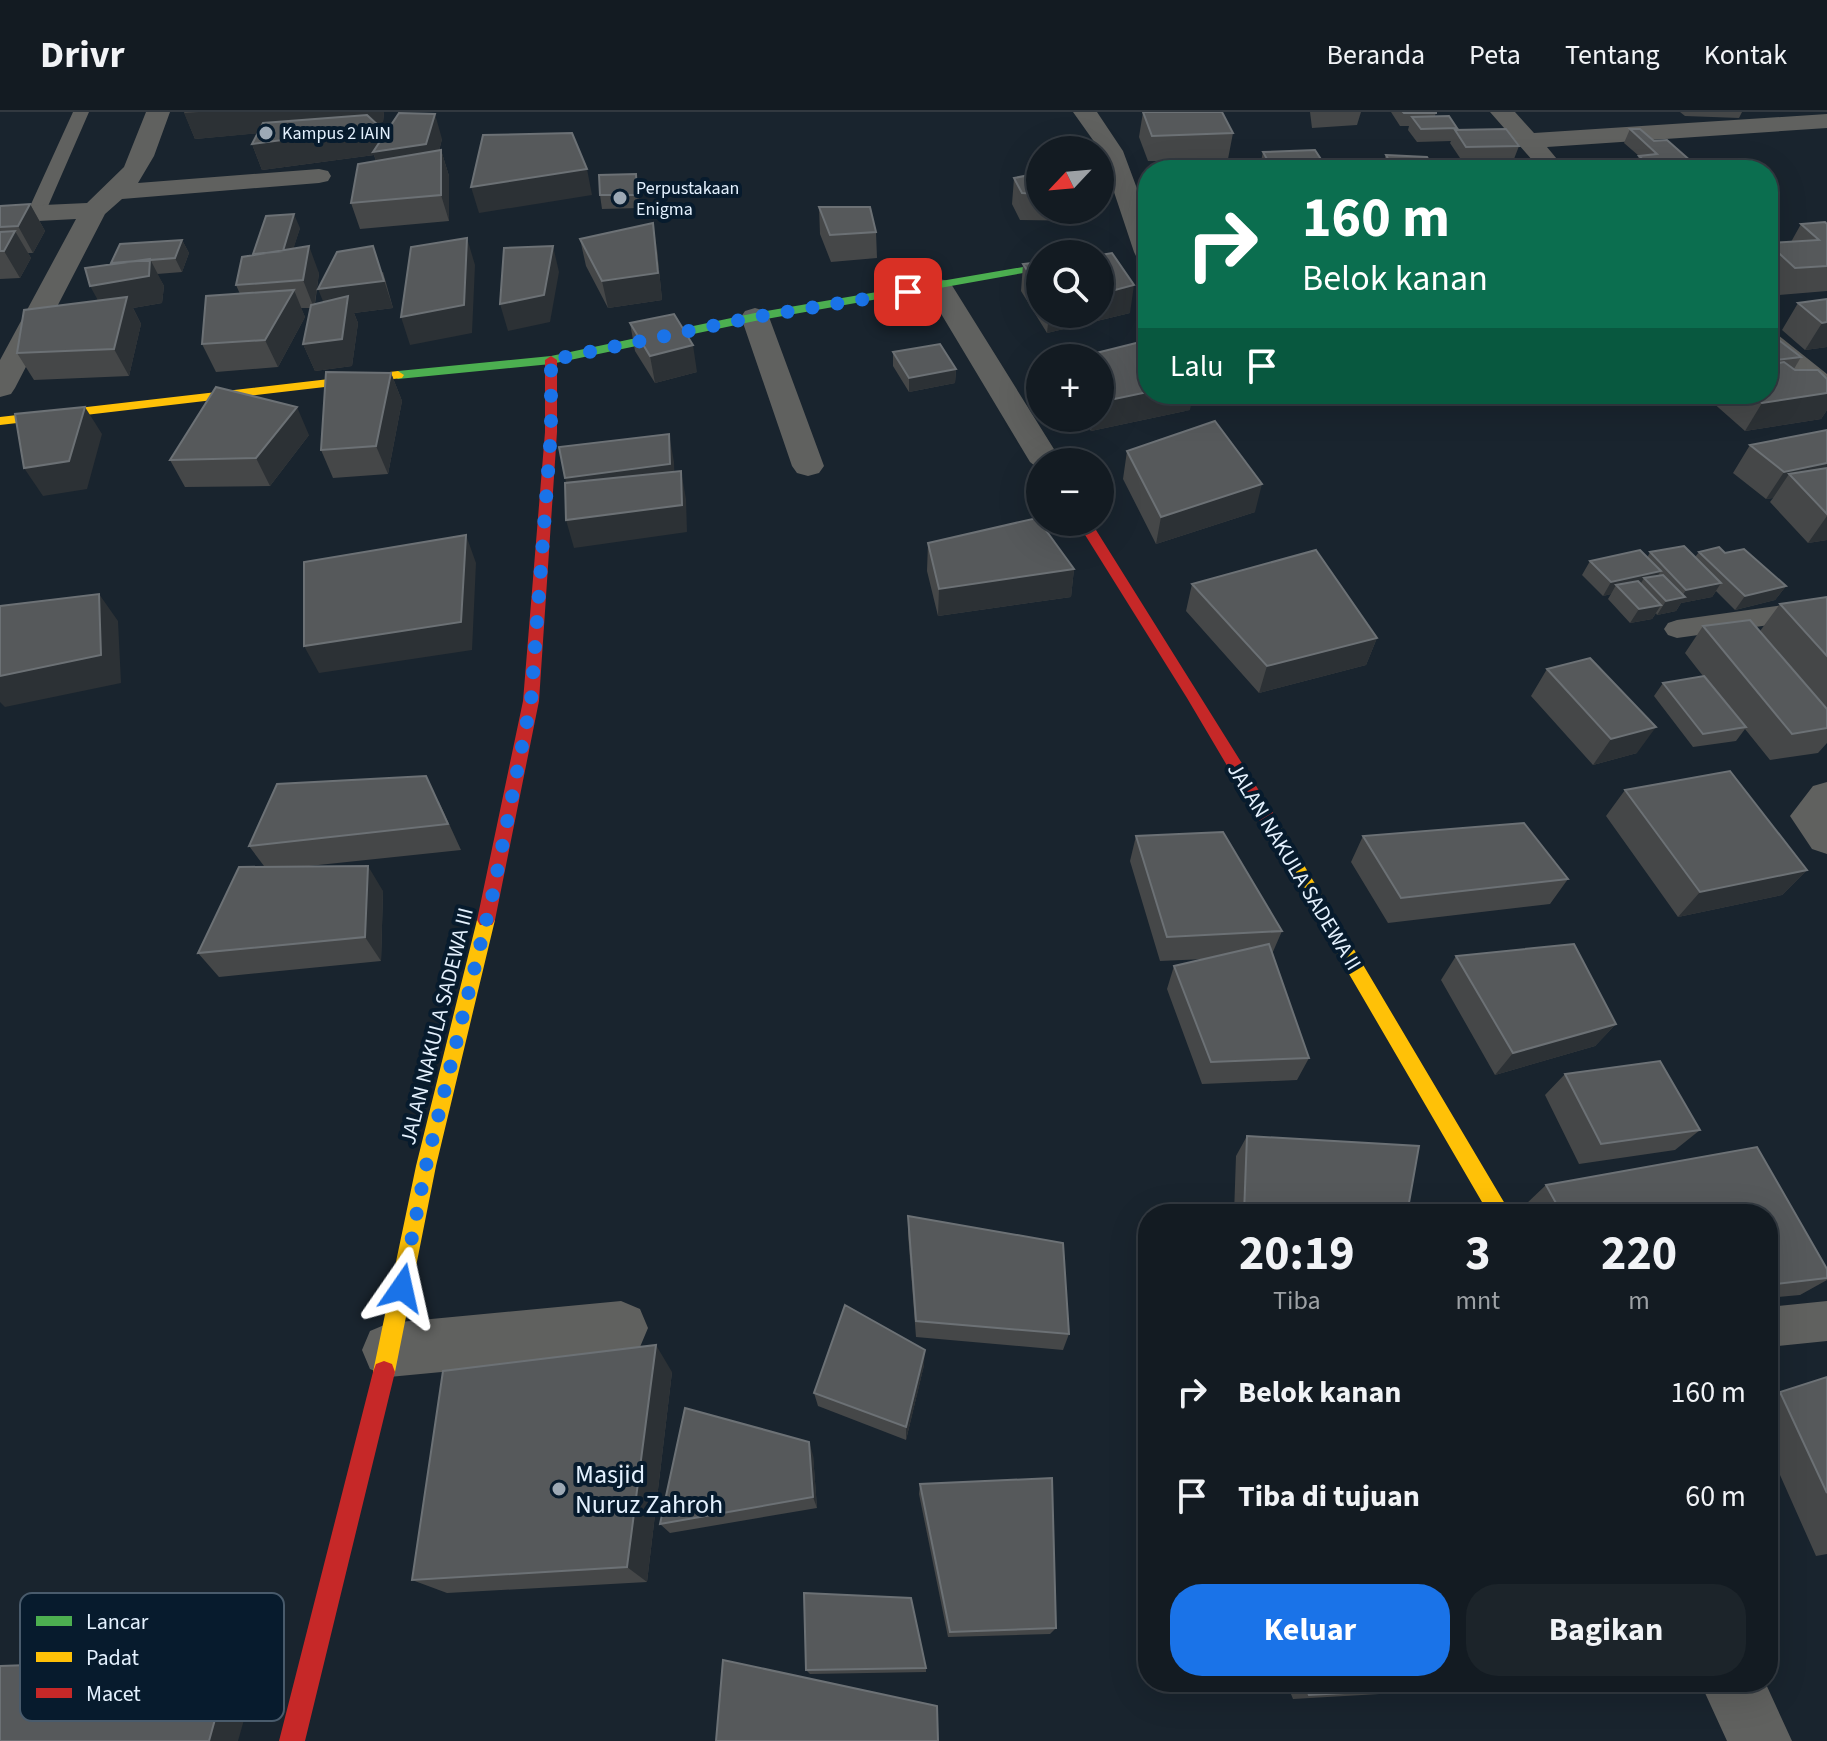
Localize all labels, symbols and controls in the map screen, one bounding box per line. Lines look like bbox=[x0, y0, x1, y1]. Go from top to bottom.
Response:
text: Drivr bbox=[40, 28, 125, 82]
text: Beranda bbox=[1327, 35, 1425, 75]
text: Peta bbox=[1469, 35, 1521, 75]
text: Tentang bbox=[1565, 35, 1660, 75]
text: Kontak bbox=[1704, 35, 1787, 75]
place label: Kampus 2 IAIN bbox=[282, 121, 391, 146]
marker: Kampus 2 IAIN bbox=[257, 124, 275, 142]
north arrow bbox=[1026, 136, 1114, 224]
map controls bbox=[1026, 136, 1114, 536]
place label: Perpustakaan Enigma bbox=[636, 176, 739, 222]
text: 160 m bbox=[1302, 179, 1450, 258]
marker: Perpustakaan Enigma bbox=[611, 189, 629, 207]
icon: right bbox=[1170, 192, 1274, 296]
button: search bbox=[1026, 240, 1114, 328]
text: Belok kanan bbox=[1302, 253, 1488, 304]
pin bbox=[874, 258, 942, 326]
icon: arrive bbox=[886, 270, 930, 314]
button: + bbox=[1026, 344, 1114, 432]
icon: arrive bbox=[1240, 344, 1284, 388]
text: Lalu bbox=[1170, 345, 1224, 388]
button: − bbox=[1026, 448, 1114, 536]
street label: JALAN NAKULA SADEWA II bbox=[1219, 756, 1369, 977]
street label: JALAN NAKULA SADEWA III bbox=[392, 904, 482, 1148]
text: 20:19 bbox=[1239, 1220, 1355, 1288]
text: 3 bbox=[1465, 1220, 1491, 1288]
text: 220 bbox=[1601, 1220, 1677, 1288]
position arrow bbox=[360, 1246, 444, 1330]
text: Tiba bbox=[1273, 1282, 1321, 1319]
text: mnt bbox=[1456, 1282, 1500, 1319]
text: m bbox=[1628, 1282, 1650, 1319]
icon: right bbox=[1170, 1370, 1214, 1414]
text: Belok kanan bbox=[1238, 1371, 1401, 1414]
text: 160 m bbox=[1670, 1371, 1746, 1414]
place label: Masjid Nuruz Zahroh bbox=[575, 1456, 723, 1523]
icon: arrive bbox=[1170, 1474, 1214, 1518]
text: Tiba di tujuan bbox=[1238, 1475, 1420, 1518]
text: 60 m bbox=[1685, 1475, 1746, 1518]
marker: Masjid Nuruz Zahroh bbox=[550, 1480, 568, 1498]
button: Keluar bbox=[1170, 1584, 1450, 1676]
button: Bagikan bbox=[1466, 1584, 1746, 1676]
legend bbox=[20, 1593, 284, 1721]
text: Lancar bbox=[86, 1606, 149, 1638]
text: Padat bbox=[86, 1642, 140, 1674]
text: Macet bbox=[86, 1678, 141, 1710]

